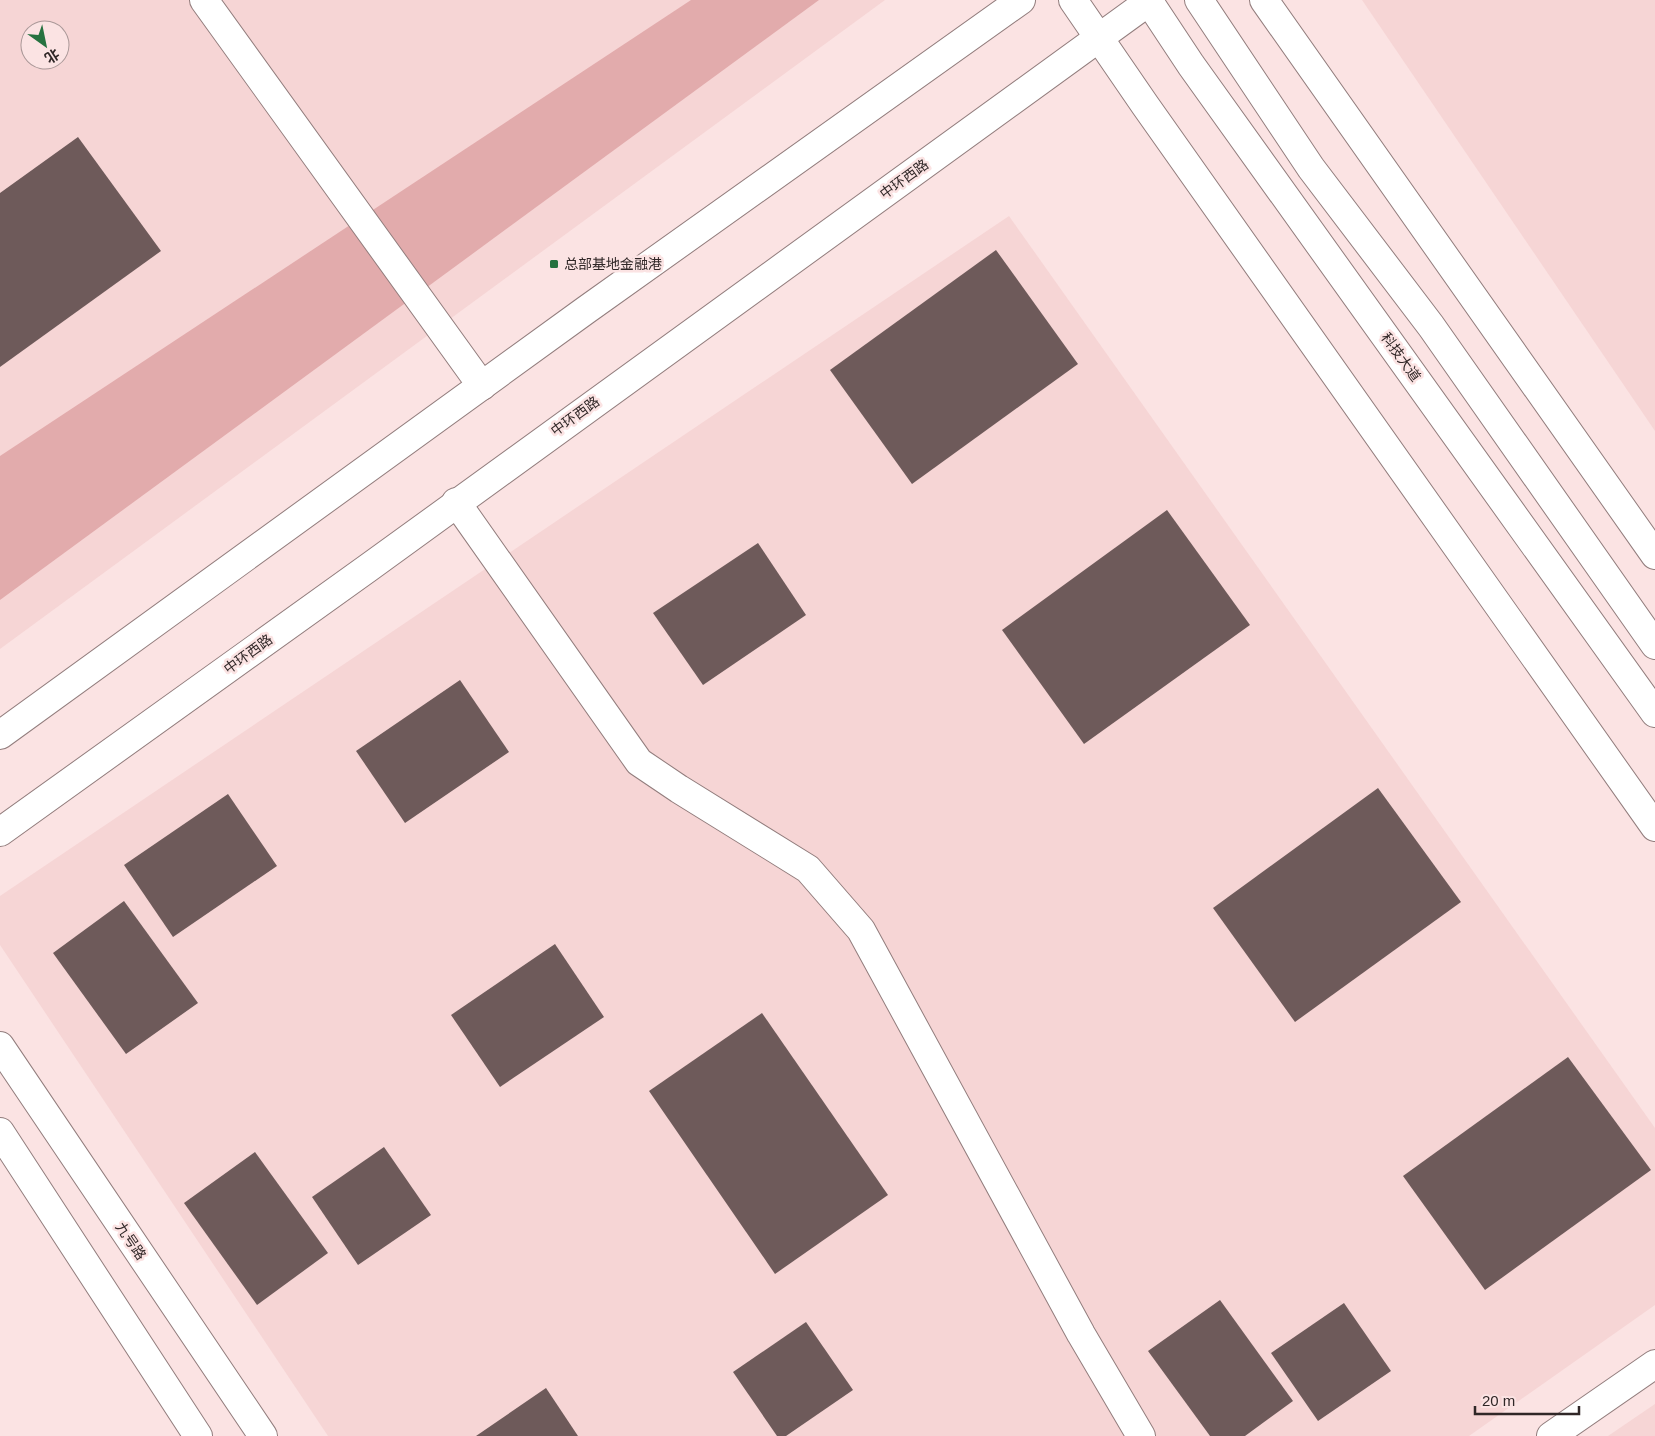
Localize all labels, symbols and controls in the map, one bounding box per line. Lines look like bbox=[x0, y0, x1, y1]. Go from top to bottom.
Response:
north arrow bbox=[20, 20, 70, 70]
text: 北 bbox=[42, 45, 62, 66]
street label: 中环西路 bbox=[877, 156, 931, 202]
place label: 总部基地金融港 bbox=[564, 256, 662, 272]
marker: 总部基地金融港 bbox=[548, 258, 560, 270]
street label: 科技大道 bbox=[1378, 330, 1424, 384]
street label: 中环西路 bbox=[548, 393, 602, 439]
street label: 中环西路 bbox=[221, 631, 275, 677]
street label: 九号路 bbox=[113, 1219, 149, 1263]
scale bar bbox=[1475, 1384, 1579, 1416]
text: 20 m bbox=[1482, 1392, 1515, 1409]

